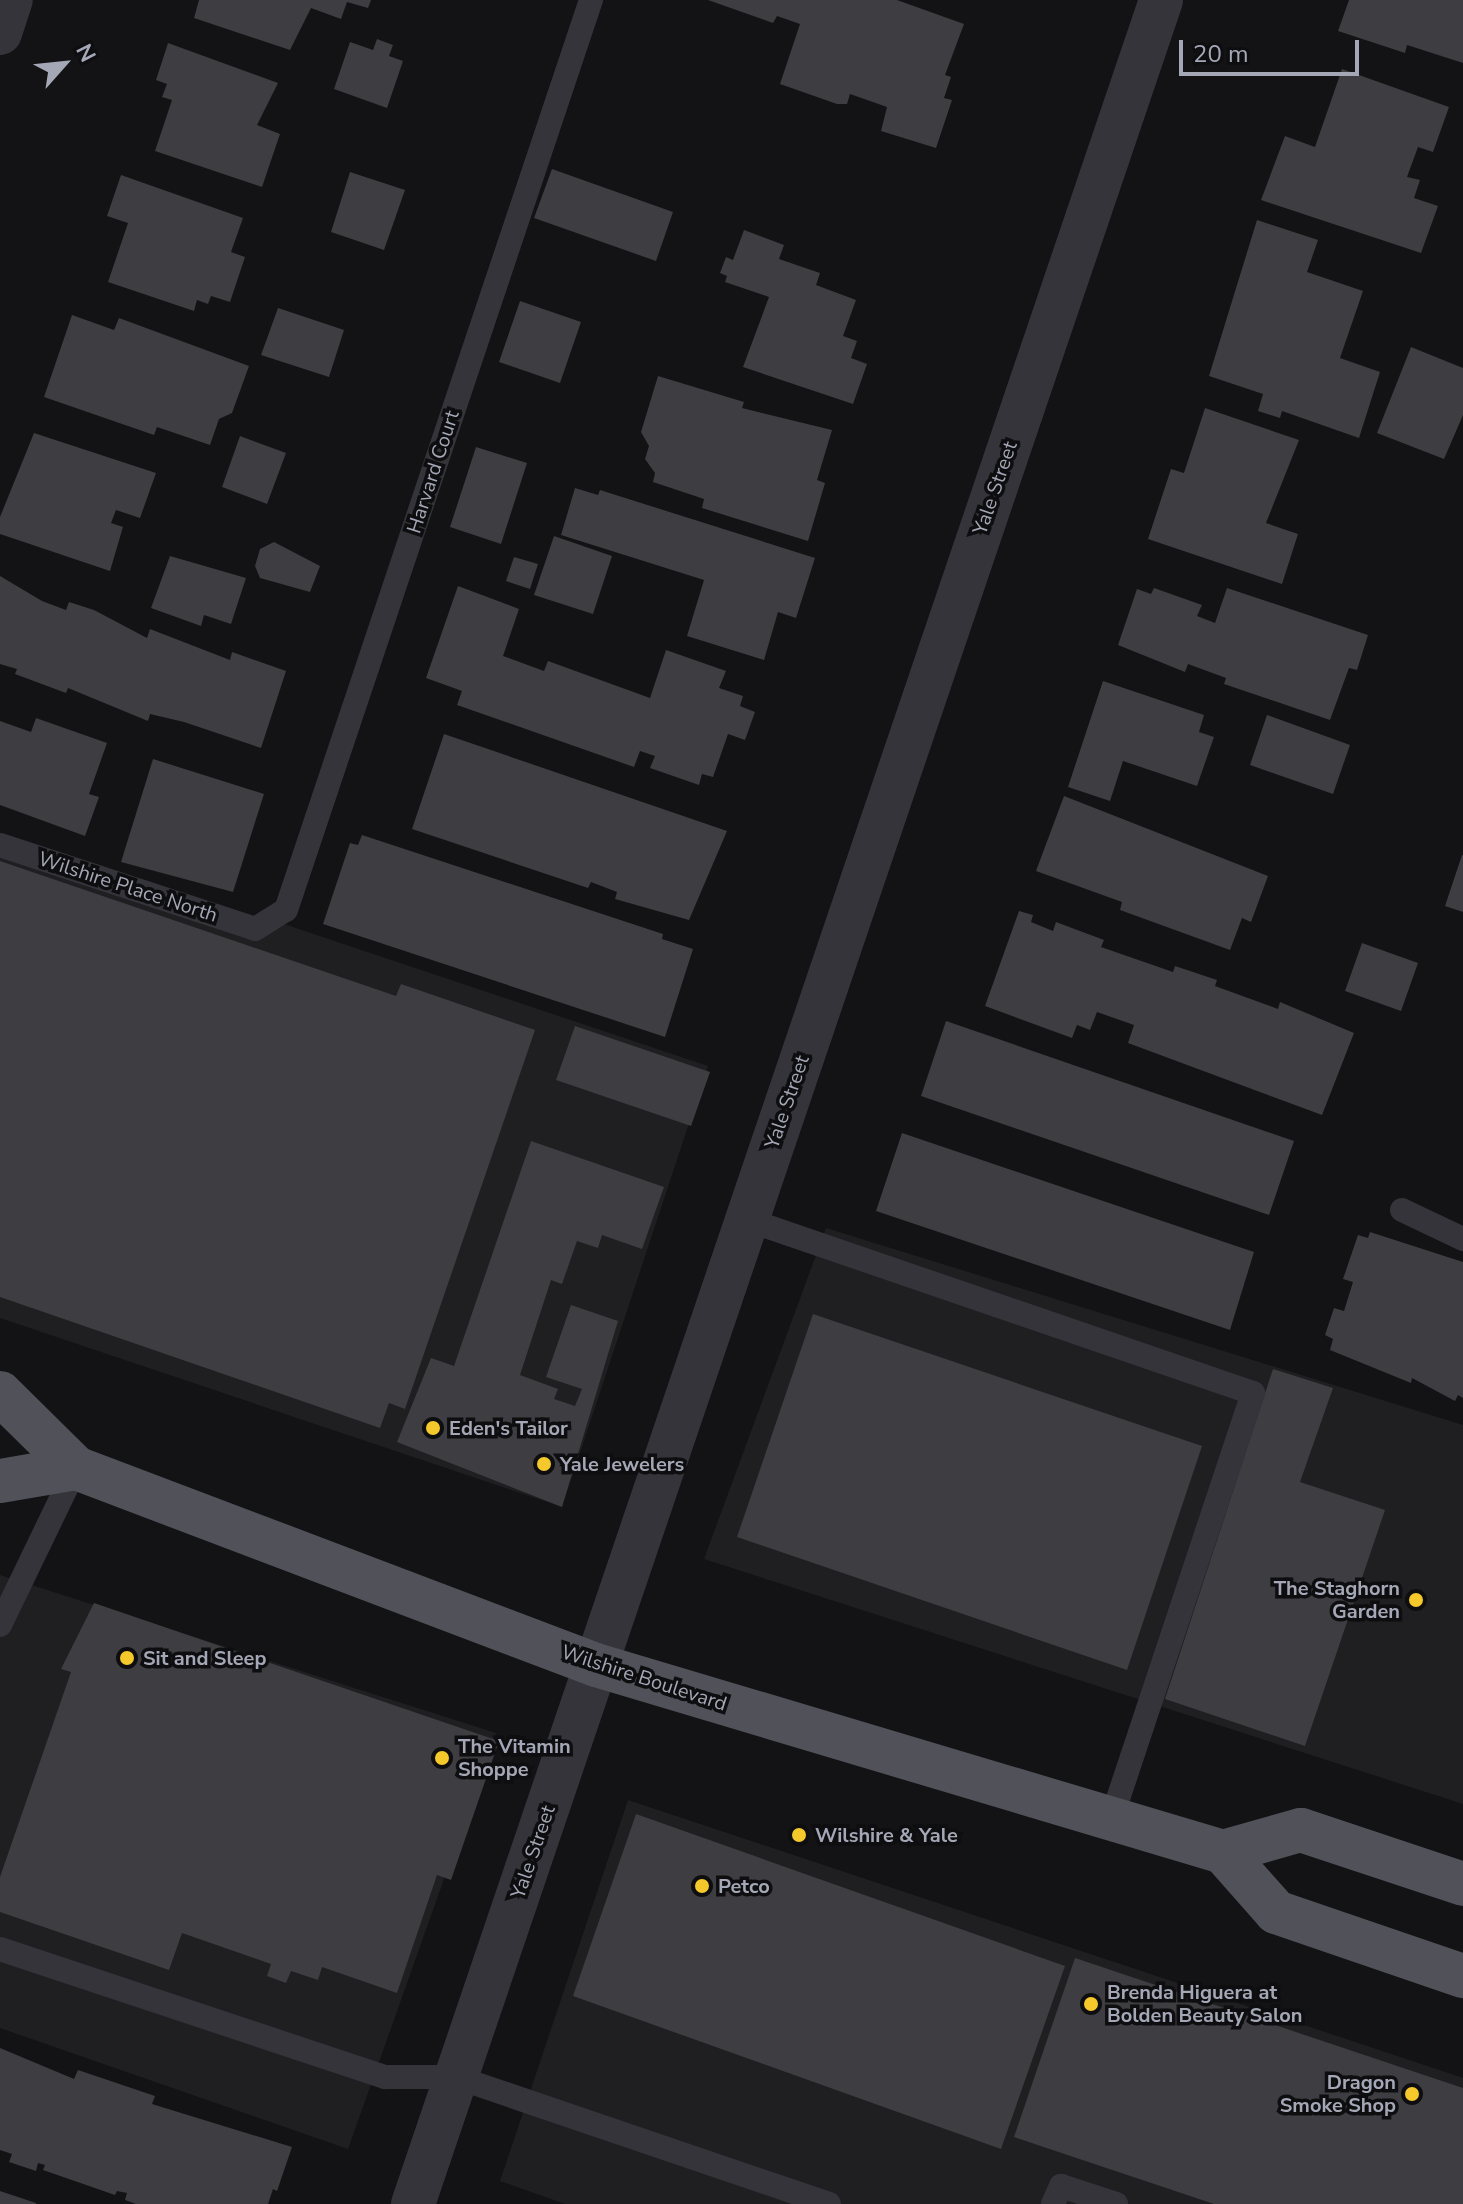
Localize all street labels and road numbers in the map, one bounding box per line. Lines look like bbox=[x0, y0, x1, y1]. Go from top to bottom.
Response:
street label: Harvard Court bbox=[402, 407, 464, 537]
street label: Yale Street bbox=[968, 438, 1022, 538]
street label: Wilshire Place North bbox=[35, 847, 221, 927]
street label: Yale Street bbox=[760, 1052, 814, 1152]
street label: Wilshire Boulevard bbox=[558, 1640, 730, 1716]
street label: Yale Street bbox=[506, 1802, 560, 1902]

